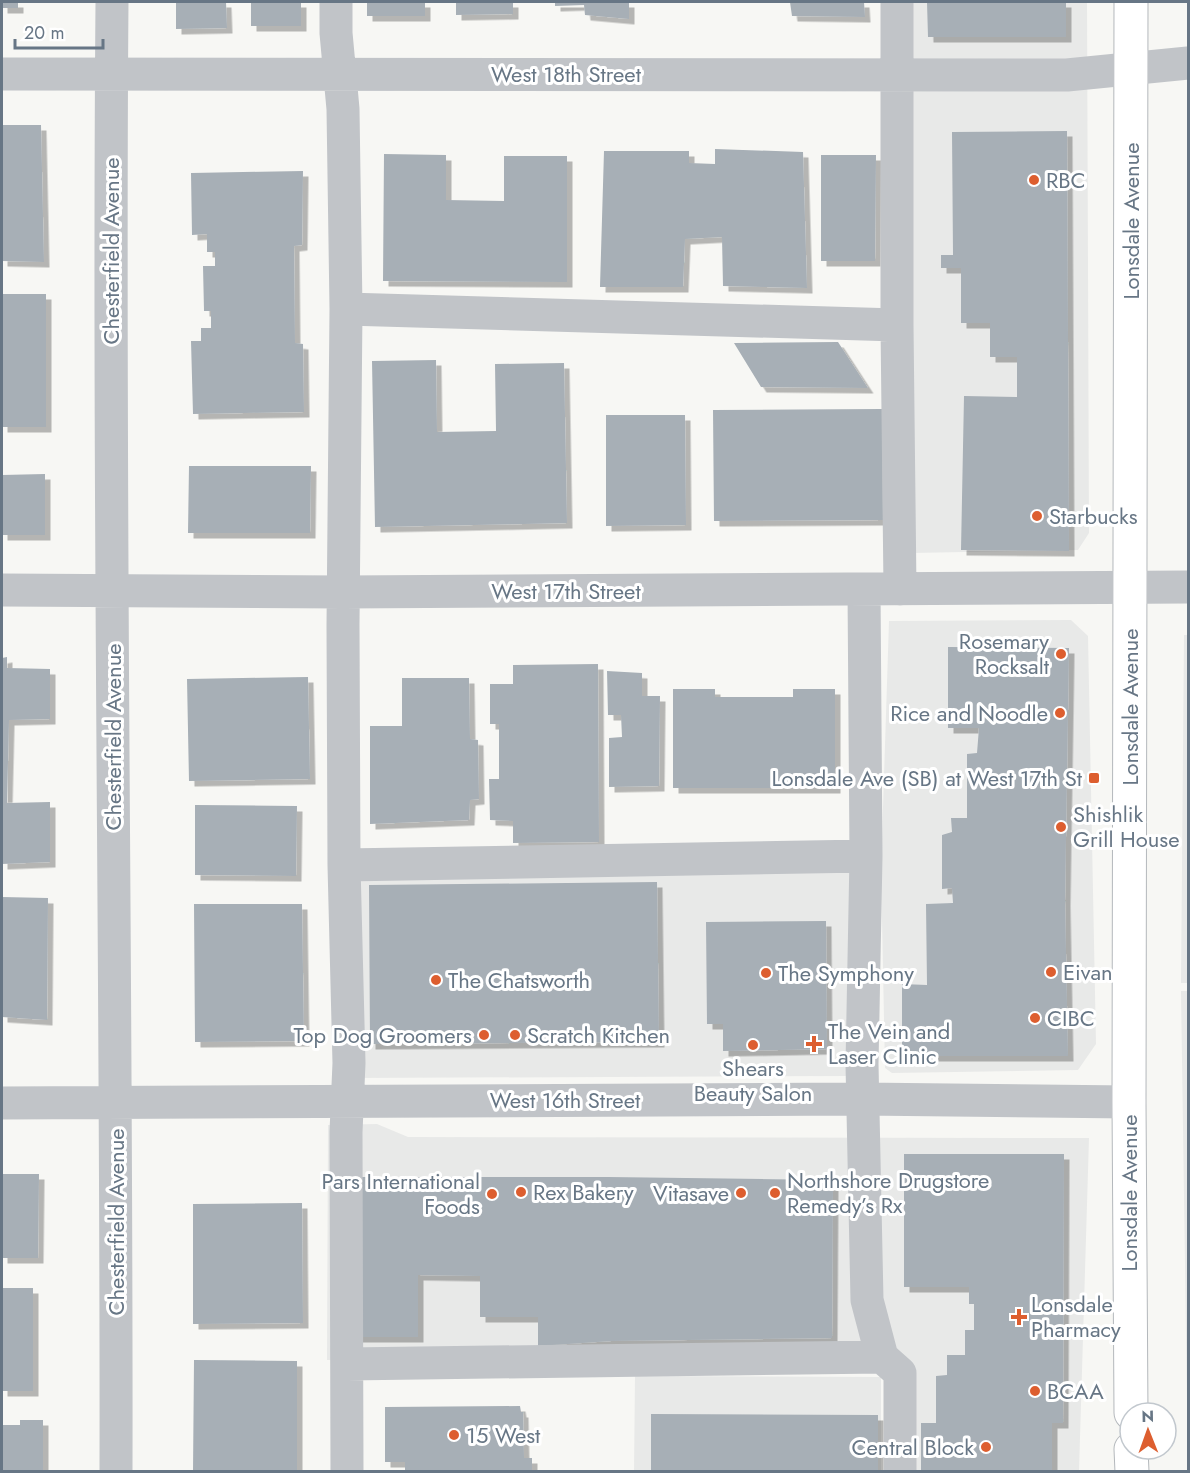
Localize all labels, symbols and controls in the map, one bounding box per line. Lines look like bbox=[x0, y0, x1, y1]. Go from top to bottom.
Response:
scale bar bbox=[15, 12, 104, 50]
text: 20 m bbox=[24, 20, 64, 46]
street label: West 18th Street bbox=[491, 58, 642, 90]
street label: Lonsdale Avenue bbox=[1115, 143, 1147, 299]
street label: Chesterfield Avenue bbox=[95, 157, 127, 345]
place label: RBC bbox=[1046, 164, 1086, 196]
marker: RBC bbox=[1027, 173, 1041, 187]
place label: Starbucks bbox=[1049, 500, 1138, 532]
marker: Starbucks bbox=[1030, 509, 1044, 523]
street label: West 17th Street bbox=[491, 575, 641, 607]
place label: Rosemary Rocksalt bbox=[959, 625, 1050, 682]
street label: Lonsdale Avenue bbox=[1114, 629, 1146, 785]
street label: Chesterfield Avenue bbox=[97, 643, 129, 831]
marker: Rosemary Rocksalt bbox=[1054, 647, 1068, 661]
place label: Rice and Noodle bbox=[890, 697, 1048, 729]
marker: Rice and Noodle bbox=[1053, 706, 1067, 720]
place label: Lonsdale Ave (SB) at West 17th St bbox=[772, 762, 1083, 794]
marker: Lonsdale Ave (SB) at West 17th St bbox=[1087, 771, 1101, 785]
place label: Shishlik Grill House bbox=[1073, 798, 1180, 855]
marker: Shishlik Grill House bbox=[1054, 820, 1068, 834]
place label: Eivan bbox=[1063, 956, 1113, 988]
place label: The Symphony bbox=[778, 957, 914, 989]
place label: The Chatsworth bbox=[448, 964, 590, 996]
marker: Eivan bbox=[1044, 965, 1058, 979]
marker: The Symphony bbox=[759, 966, 773, 980]
marker: The Chatsworth bbox=[429, 973, 443, 987]
place label: CIBC bbox=[1047, 1002, 1095, 1034]
marker: CIBC bbox=[1028, 1011, 1042, 1025]
place label: The Vein and Laser Clinic bbox=[828, 1015, 950, 1072]
place label: Top Dog Groomers bbox=[294, 1019, 472, 1051]
place label: Scratch Kitchen bbox=[527, 1019, 670, 1051]
marker: Top Dog Groomers bbox=[477, 1028, 491, 1042]
marker: Scratch Kitchen bbox=[508, 1028, 522, 1042]
marker: The Vein and Laser Clinic bbox=[805, 1035, 823, 1053]
marker: Shears Beauty Salon bbox=[746, 1038, 760, 1052]
place label: Shears Beauty Salon bbox=[694, 1052, 812, 1109]
street label: West 16th Street bbox=[490, 1084, 641, 1116]
street label: Lonsdale Avenue bbox=[1113, 1115, 1145, 1271]
street label: Chesterfield Avenue bbox=[100, 1128, 132, 1316]
place label: Northshore Drugstore Remedy’s Rx bbox=[787, 1164, 989, 1221]
place label: Pars International Foods bbox=[322, 1165, 480, 1222]
place label: Rex Bakery bbox=[533, 1176, 634, 1208]
place label: Vitasave bbox=[653, 1177, 729, 1209]
marker: Rex Bakery bbox=[514, 1185, 528, 1199]
marker: Vitasave bbox=[734, 1186, 748, 1200]
marker: Northshore Drugstore Remedy’s Rx bbox=[768, 1186, 782, 1200]
marker: Pars International Foods bbox=[485, 1187, 499, 1201]
place label: Lonsdale Pharmacy bbox=[1031, 1288, 1121, 1345]
marker: Lonsdale Pharmacy bbox=[1012, 1310, 1026, 1324]
place label: BCAA bbox=[1047, 1375, 1104, 1407]
marker: BCAA bbox=[1028, 1384, 1042, 1398]
north arrow bbox=[1118, 1401, 1178, 1461]
text: N bbox=[1141, 1405, 1154, 1428]
place label: 15 West bbox=[466, 1419, 541, 1451]
marker: 15 West bbox=[447, 1428, 461, 1442]
place label: Central Block bbox=[851, 1431, 974, 1463]
marker: Central Block bbox=[979, 1440, 993, 1454]

